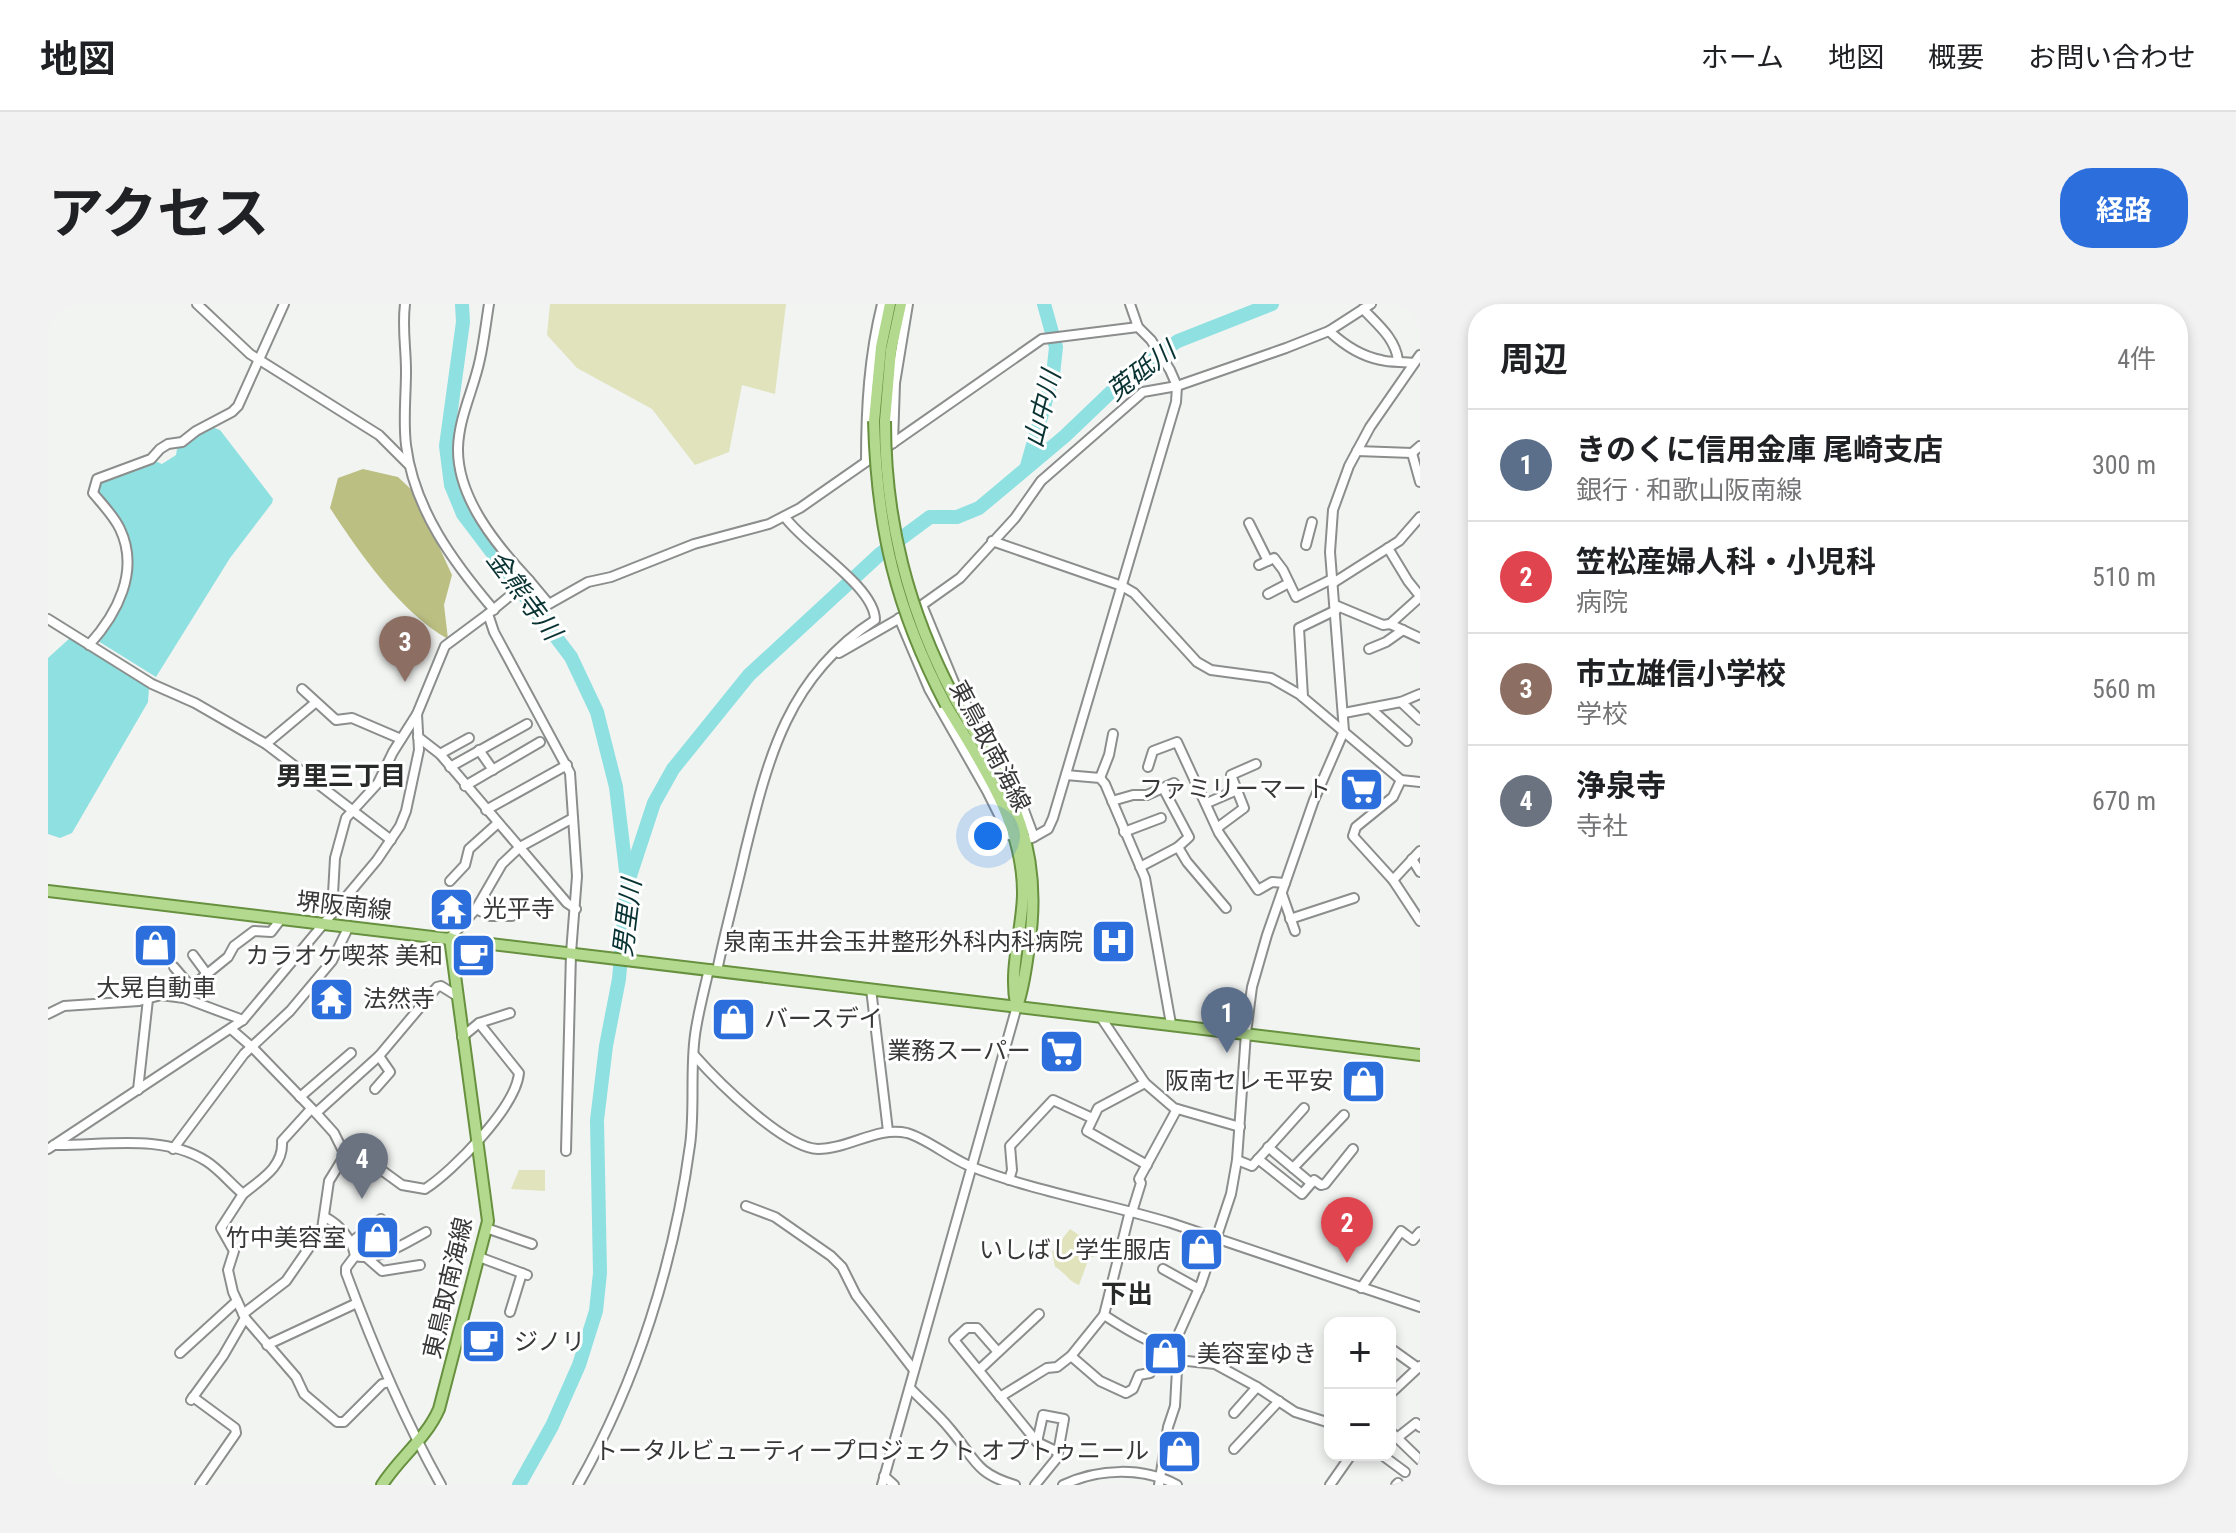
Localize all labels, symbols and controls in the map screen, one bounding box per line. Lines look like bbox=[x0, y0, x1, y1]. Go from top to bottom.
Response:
text: 地図 bbox=[40, 37, 116, 81]
text: ホーム bbox=[1701, 41, 1784, 74]
text: 地図 bbox=[1828, 41, 1884, 74]
text: 概要 bbox=[1928, 41, 1984, 74]
text: お問い合わせ bbox=[2028, 41, 2196, 74]
button: 経路 bbox=[2060, 168, 2188, 248]
text: アクセス bbox=[48, 181, 269, 247]
water label: 莵砥川 bbox=[1101, 334, 1184, 406]
text: 周辺 bbox=[1500, 339, 1568, 379]
text: 4件 bbox=[2117, 344, 2156, 374]
water label: 山中川 bbox=[1018, 365, 1067, 450]
text: きのくに信用金庫 尾崎支店 bbox=[1576, 432, 1943, 467]
text: 1 bbox=[1519, 450, 1533, 480]
text: 300 m bbox=[2092, 450, 2156, 480]
text: 銀行 · 和歌山阪南線 bbox=[1576, 475, 1802, 505]
water label: 金熊寺川 bbox=[481, 544, 569, 648]
text: 笠松産婦人科・小児科 bbox=[1576, 544, 1876, 579]
text: 2 bbox=[1519, 562, 1533, 592]
text: 510 m bbox=[2092, 562, 2156, 592]
text: 病院 bbox=[1576, 587, 1628, 617]
pin: 3 bbox=[379, 616, 431, 682]
text: 市立雄信小学校 bbox=[1576, 656, 1786, 691]
text: 3 bbox=[1519, 674, 1533, 704]
text: 560 m bbox=[2092, 674, 2156, 704]
street label: 東鳥取南海線 bbox=[944, 676, 1036, 816]
text: 学校 bbox=[1576, 699, 1628, 729]
district label: 男里三丁目 bbox=[276, 761, 406, 791]
supermarket icon: ファミリーマート bbox=[1338, 765, 1386, 813]
text: 浄泉寺 bbox=[1576, 768, 1666, 803]
place label: ファミリーマート bbox=[1139, 775, 1331, 803]
text: 4 bbox=[1519, 786, 1533, 816]
text: 670 m bbox=[2092, 786, 2156, 816]
text: 寺社 bbox=[1576, 811, 1628, 841]
your location bbox=[968, 816, 1008, 856]
water label: 男里川 bbox=[607, 874, 647, 959]
temple icon: 光平寺 bbox=[428, 885, 476, 933]
street label: 堺阪南線 bbox=[295, 887, 393, 925]
place label: 光平寺 bbox=[483, 895, 555, 923]
hospital icon: 泉南玉井会玉井整形外科内科病院 bbox=[1090, 918, 1138, 966]
shop icon: 大晃自動車 bbox=[132, 922, 180, 970]
place label: 泉南玉井会玉井整形外科内科病院 bbox=[723, 928, 1083, 956]
cafe icon: カラオケ喫茶 美和 bbox=[450, 932, 498, 980]
place label: カラオケ喫茶 美和 bbox=[245, 942, 443, 970]
place label: 大晃自動車 bbox=[96, 974, 216, 1002]
temple icon: 法然寺 bbox=[308, 975, 356, 1023]
place label: 法然寺 bbox=[363, 985, 435, 1013]
pin: 1 bbox=[1201, 987, 1253, 1053]
shop icon: バースデイ bbox=[709, 995, 757, 1043]
place label: バースデイ bbox=[764, 1005, 883, 1033]
supermarket icon: 業務スーパー bbox=[1038, 1027, 1086, 1075]
place label: 業務スーパー bbox=[887, 1037, 1031, 1065]
shop icon: 阪南セレモ平安 bbox=[1340, 1057, 1388, 1105]
place label: 阪南セレモ平安 bbox=[1165, 1067, 1333, 1095]
pin: 4 bbox=[336, 1133, 388, 1199]
pin: 2 bbox=[1321, 1197, 1373, 1263]
shop icon: 竹中美容室 bbox=[353, 1214, 401, 1262]
street label: 東鳥取南海線 bbox=[418, 1215, 478, 1361]
place label: 竹中美容室 bbox=[226, 1224, 346, 1252]
shop icon: いしばし学生服店 bbox=[1178, 1226, 1226, 1274]
place label: いしばし学生服店 bbox=[979, 1236, 1171, 1264]
district label: 下出 bbox=[1101, 1279, 1153, 1309]
map controls bbox=[1324, 1317, 1396, 1461]
button: + bbox=[1324, 1317, 1396, 1389]
cafe icon: ジノリ bbox=[459, 1318, 507, 1366]
place label: ジノリ bbox=[514, 1328, 586, 1356]
shop icon: 美容室ゆき bbox=[1142, 1330, 1190, 1378]
place label: 美容室ゆき bbox=[1197, 1340, 1317, 1368]
button: − bbox=[1324, 1389, 1396, 1461]
shop icon: トータルビューティープロジェクト オプトゥニール bbox=[1156, 1427, 1204, 1475]
place label: トータルビューティープロジェクト オプトゥニール bbox=[594, 1437, 1149, 1465]

